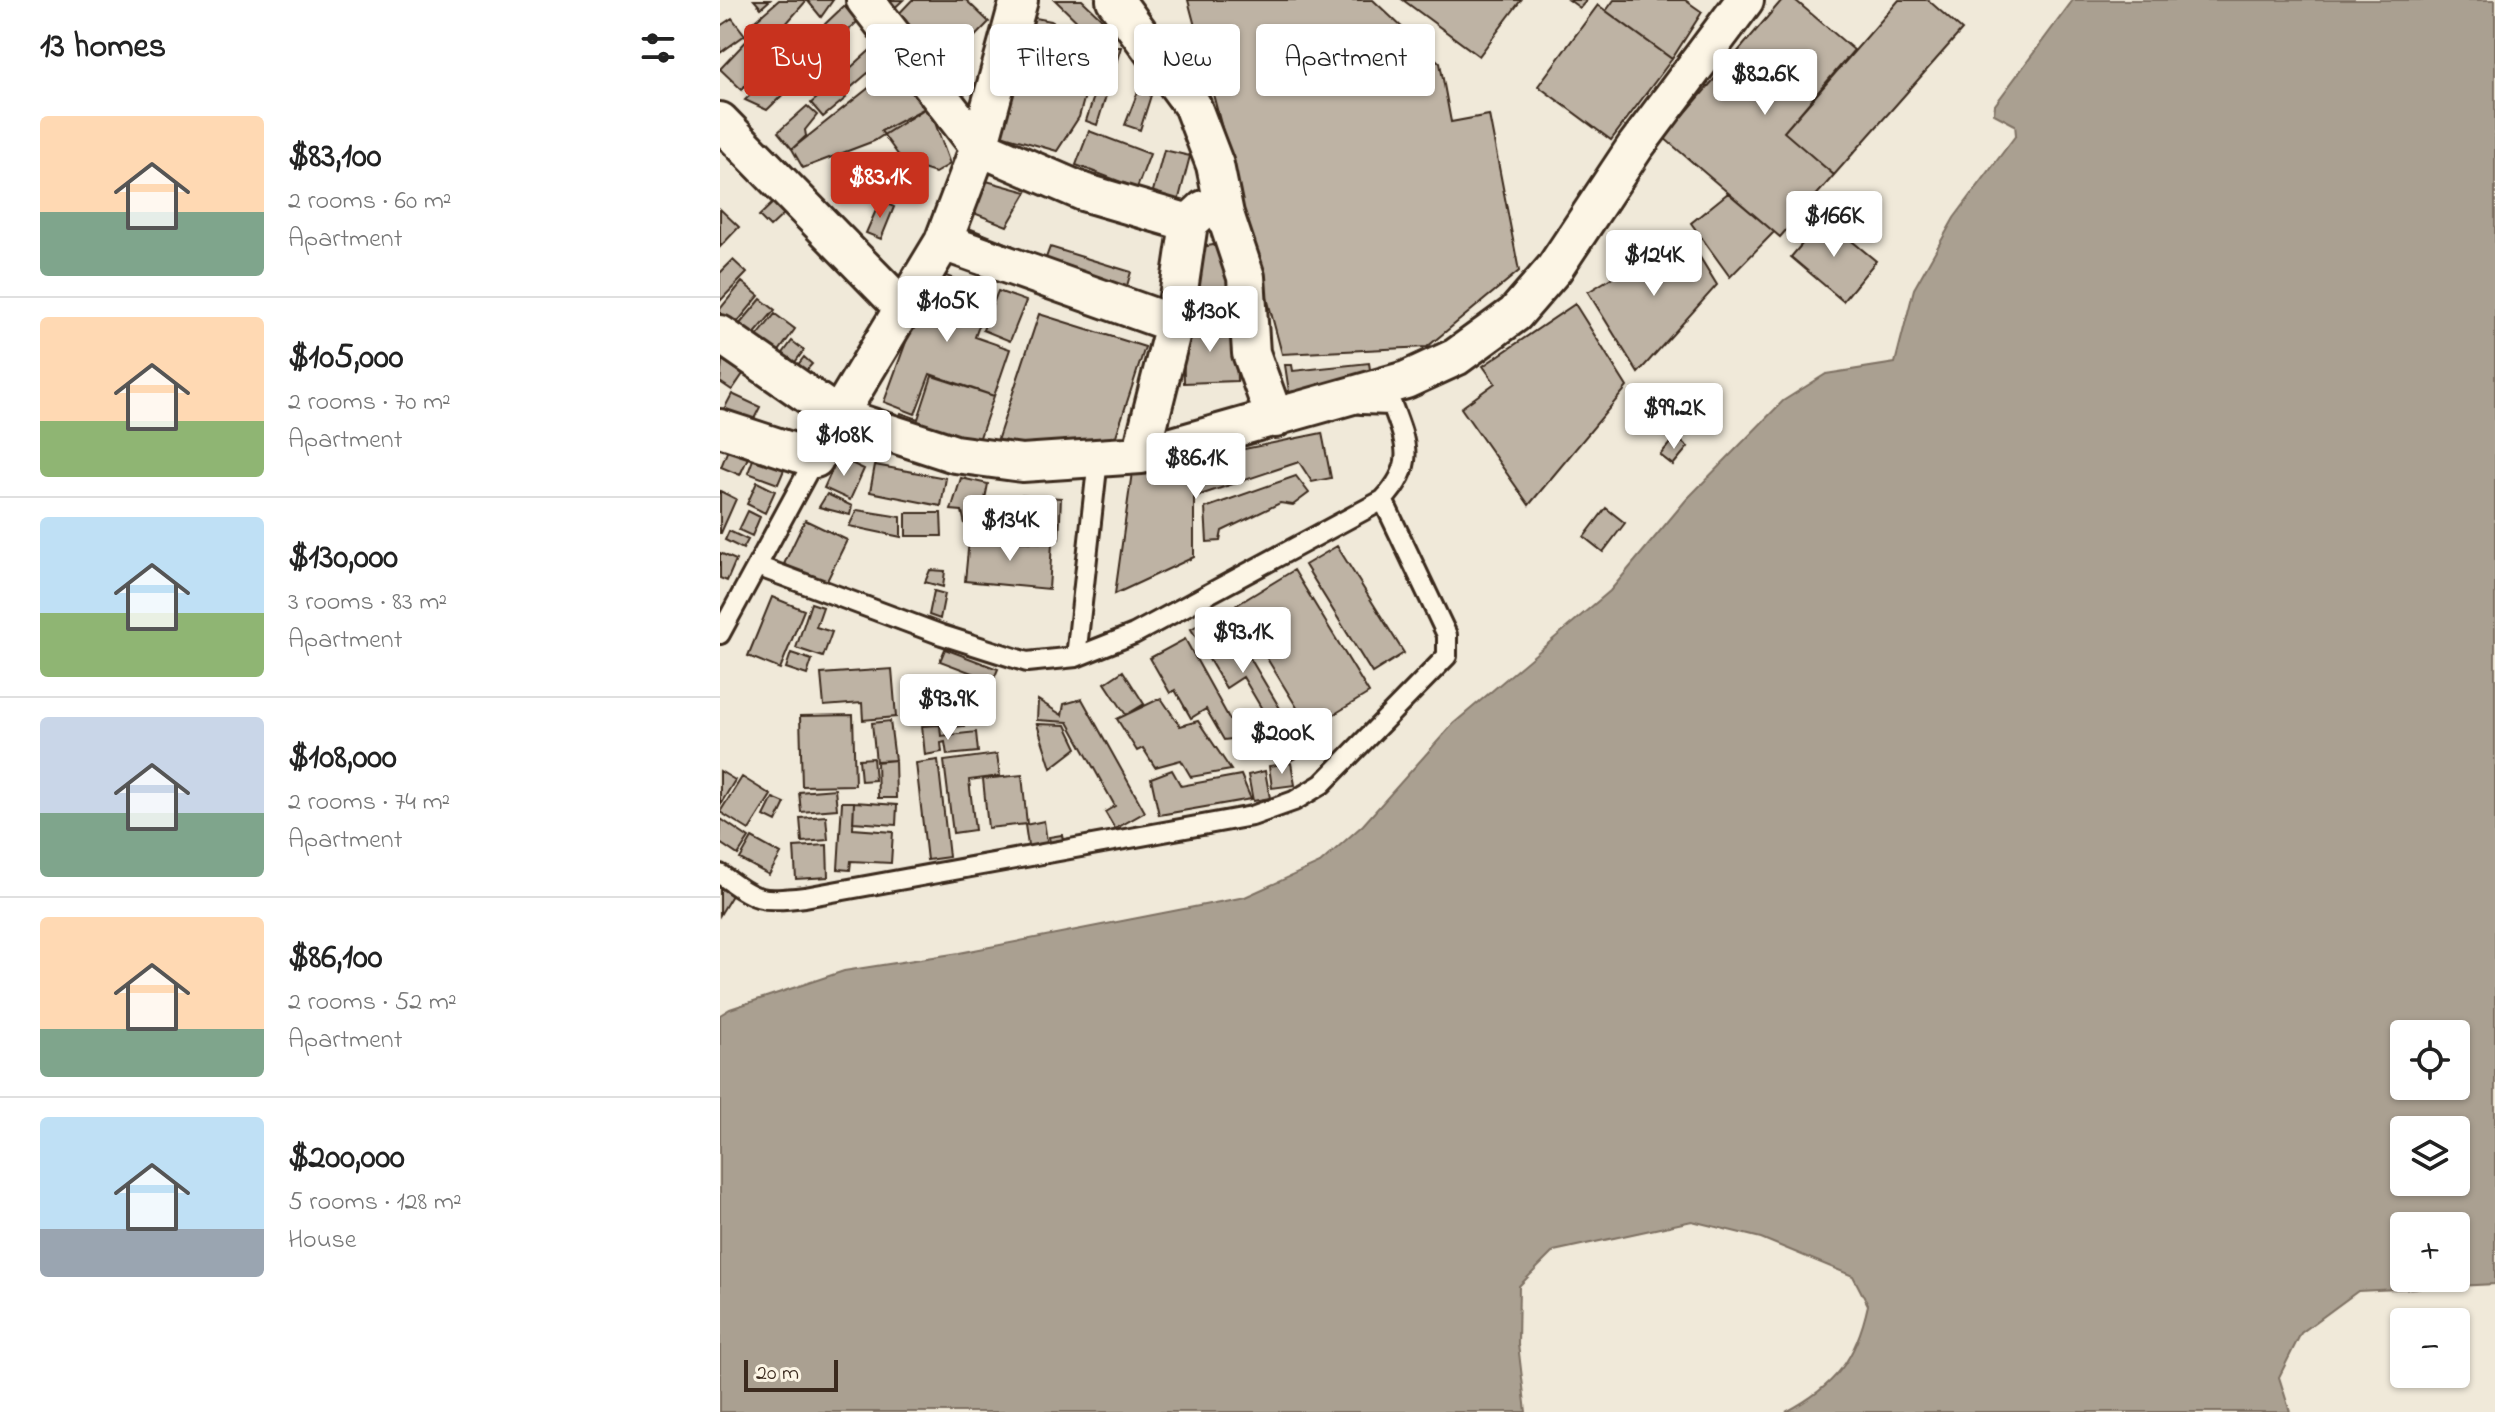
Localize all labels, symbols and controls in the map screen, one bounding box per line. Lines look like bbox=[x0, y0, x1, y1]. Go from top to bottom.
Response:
text: 13 homes bbox=[40, 23, 166, 73]
chip: Buy bbox=[744, 24, 850, 96]
chip: Rent bbox=[866, 24, 974, 96]
chip: Filters bbox=[990, 24, 1118, 96]
chip: New bbox=[1134, 24, 1240, 96]
chip: Apartment bbox=[1256, 24, 1435, 96]
icon: filters bbox=[636, 26, 680, 70]
pin: $82.6K bbox=[1700, 49, 1830, 117]
text: $82.6K bbox=[1731, 56, 1799, 94]
text: $83,100 bbox=[288, 133, 381, 183]
icon: home bbox=[104, 148, 200, 244]
pin: $83.1K bbox=[815, 152, 945, 220]
text: $83.1K bbox=[849, 159, 911, 197]
text: 2 rooms · 60 m² bbox=[288, 183, 452, 221]
pin: $166K bbox=[1778, 191, 1890, 259]
text: $166K bbox=[1804, 198, 1864, 236]
text: Apartment bbox=[288, 221, 402, 259]
pin: $124K bbox=[1598, 230, 1710, 298]
text: $124K bbox=[1624, 237, 1684, 275]
pin: $105K bbox=[891, 276, 1003, 344]
text: $105K bbox=[916, 283, 978, 321]
pin: $130K bbox=[1154, 286, 1266, 354]
text: $130K bbox=[1181, 293, 1239, 331]
text: $105,000 bbox=[288, 334, 403, 384]
icon: home bbox=[104, 349, 200, 445]
pin: $99.2K bbox=[1609, 383, 1739, 451]
text: 2 rooms · 70 m² bbox=[288, 384, 451, 422]
text: $99.2K bbox=[1643, 390, 1705, 428]
pin: $108K bbox=[788, 410, 900, 478]
text: $108K bbox=[815, 417, 873, 455]
text: Apartment bbox=[288, 422, 402, 460]
pin: $86.1K bbox=[1131, 433, 1261, 501]
text: $86.1K bbox=[1164, 440, 1228, 478]
pin: $134K bbox=[954, 495, 1066, 563]
text: $134K bbox=[981, 502, 1039, 540]
text: $130,000 bbox=[288, 534, 398, 584]
icon: home bbox=[104, 549, 200, 645]
text: 3 rooms · 83 m² bbox=[288, 584, 447, 622]
pin: $93.1K bbox=[1178, 607, 1308, 675]
text: $93.1K bbox=[1213, 614, 1273, 652]
text: Apartment bbox=[288, 622, 402, 660]
pin: $93.9K bbox=[883, 674, 1013, 742]
text: $93.9K bbox=[918, 681, 978, 719]
pin: $200K bbox=[1226, 708, 1338, 776]
text: $200K bbox=[1250, 715, 1314, 753]
text: $108,000 bbox=[288, 734, 397, 784]
icon: home bbox=[104, 749, 200, 845]
text: 2 rooms · 74 m² bbox=[288, 784, 450, 822]
text: Apartment bbox=[288, 822, 402, 860]
text: $86,100 bbox=[288, 934, 382, 984]
icon: home bbox=[104, 949, 200, 1045]
text: 2 rooms · 52 m² bbox=[288, 984, 457, 1022]
map controls bbox=[2390, 1020, 2470, 1388]
button: locate bbox=[2390, 1020, 2470, 1100]
text: Apartment bbox=[288, 1022, 402, 1060]
button: layers bbox=[2390, 1116, 2470, 1196]
text: $200,000 bbox=[288, 1134, 405, 1184]
icon: home bbox=[104, 1149, 200, 1245]
text: 5 rooms · 128 m² bbox=[288, 1184, 462, 1222]
button: + bbox=[2390, 1212, 2470, 1292]
text: House bbox=[288, 1222, 356, 1260]
button: − bbox=[2390, 1308, 2470, 1388]
scale bar bbox=[744, 1356, 838, 1392]
text: 20 m bbox=[756, 1358, 799, 1390]

